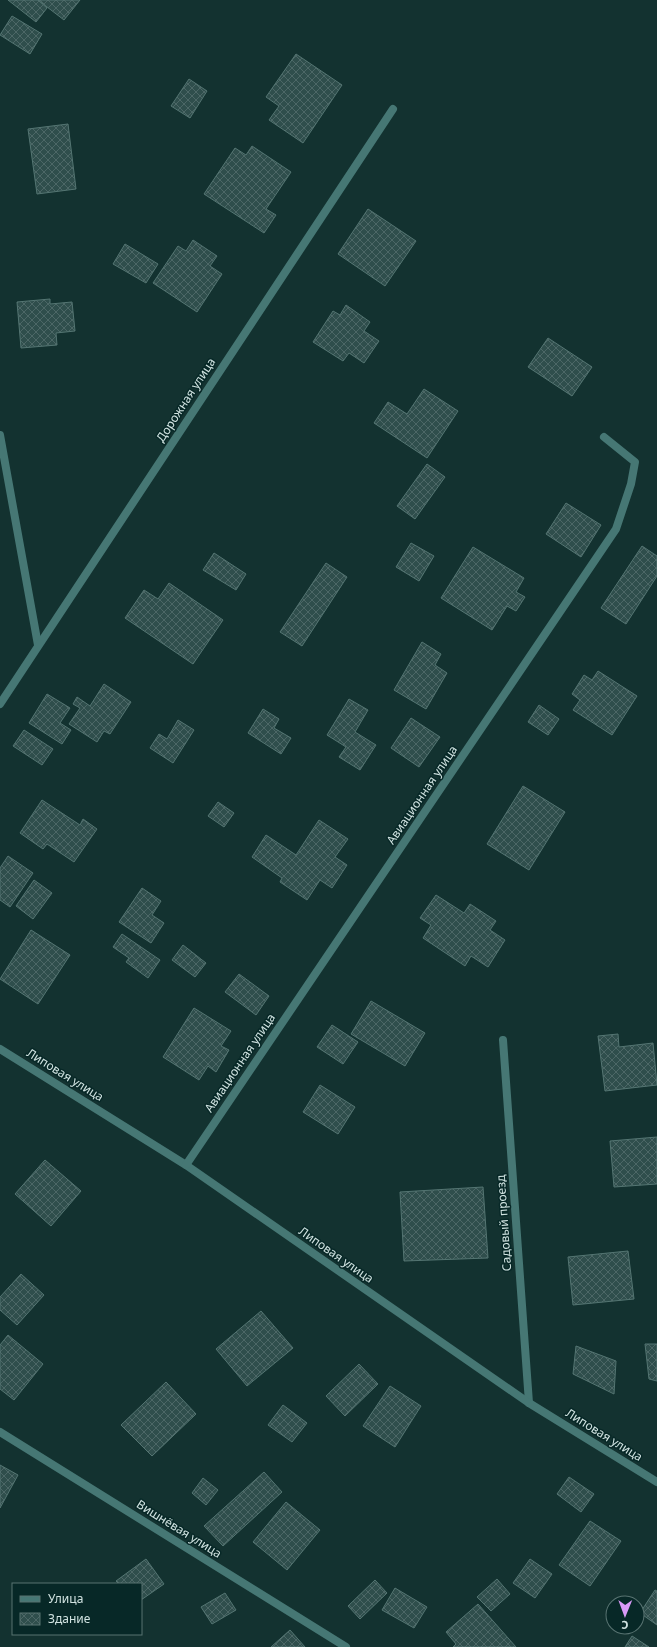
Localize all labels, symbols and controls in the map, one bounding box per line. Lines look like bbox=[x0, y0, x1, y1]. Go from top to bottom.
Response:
street label: Дорожная улица bbox=[152, 354, 219, 445]
street label: Авиационная улица bbox=[382, 742, 461, 848]
street label: Авиационная улица bbox=[200, 1010, 279, 1116]
street label: Липовая улица bbox=[24, 1044, 107, 1105]
street label: Садовый проезд bbox=[492, 1174, 515, 1272]
street label: Липовая улица bbox=[295, 1222, 377, 1287]
street label: Липовая улица bbox=[563, 1404, 646, 1465]
street label: Вишнёвая улица bbox=[133, 1496, 225, 1562]
legend bbox=[12, 1583, 142, 1635]
text: Улица bbox=[48, 1590, 83, 1607]
north arrow bbox=[605, 1595, 645, 1635]
text: Здание bbox=[48, 1610, 91, 1627]
text: С bbox=[621, 1618, 629, 1633]

